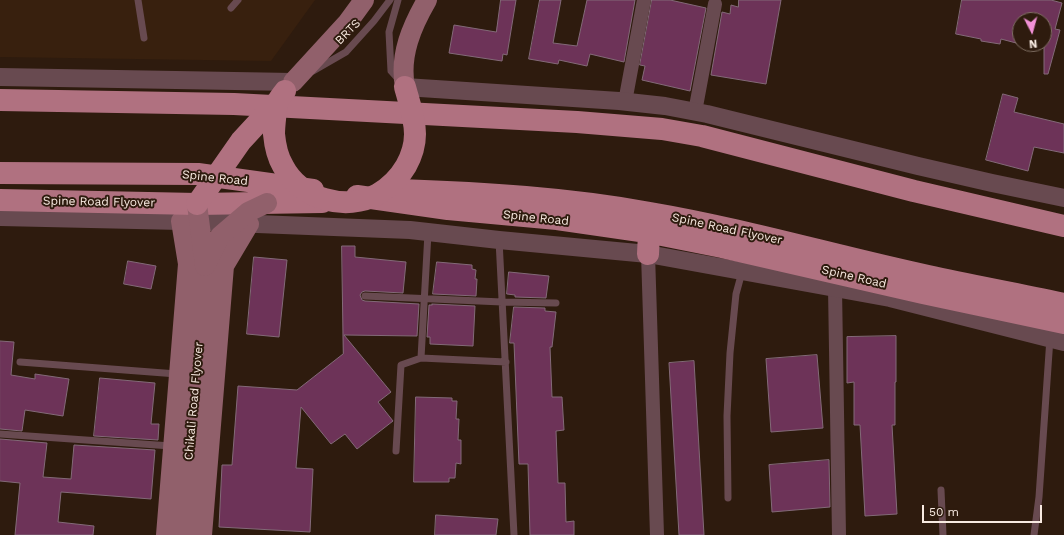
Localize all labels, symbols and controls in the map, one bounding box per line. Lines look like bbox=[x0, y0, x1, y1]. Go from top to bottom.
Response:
north arrow bbox=[1012, 12, 1052, 52]
street label: BRTS bbox=[332, 16, 364, 48]
text: N bbox=[1028, 37, 1038, 50]
street label: Spine Road bbox=[181, 167, 249, 189]
street label: Spine Road Flyover bbox=[43, 194, 155, 210]
street label: Spine Road bbox=[502, 207, 570, 229]
street label: Spine Road Flyover bbox=[671, 210, 783, 248]
street label: Spine Road bbox=[820, 263, 888, 291]
street label: Chikali Road Flyover bbox=[182, 341, 206, 461]
scale bar bbox=[924, 497, 1044, 523]
text: 50 m bbox=[929, 505, 959, 519]

